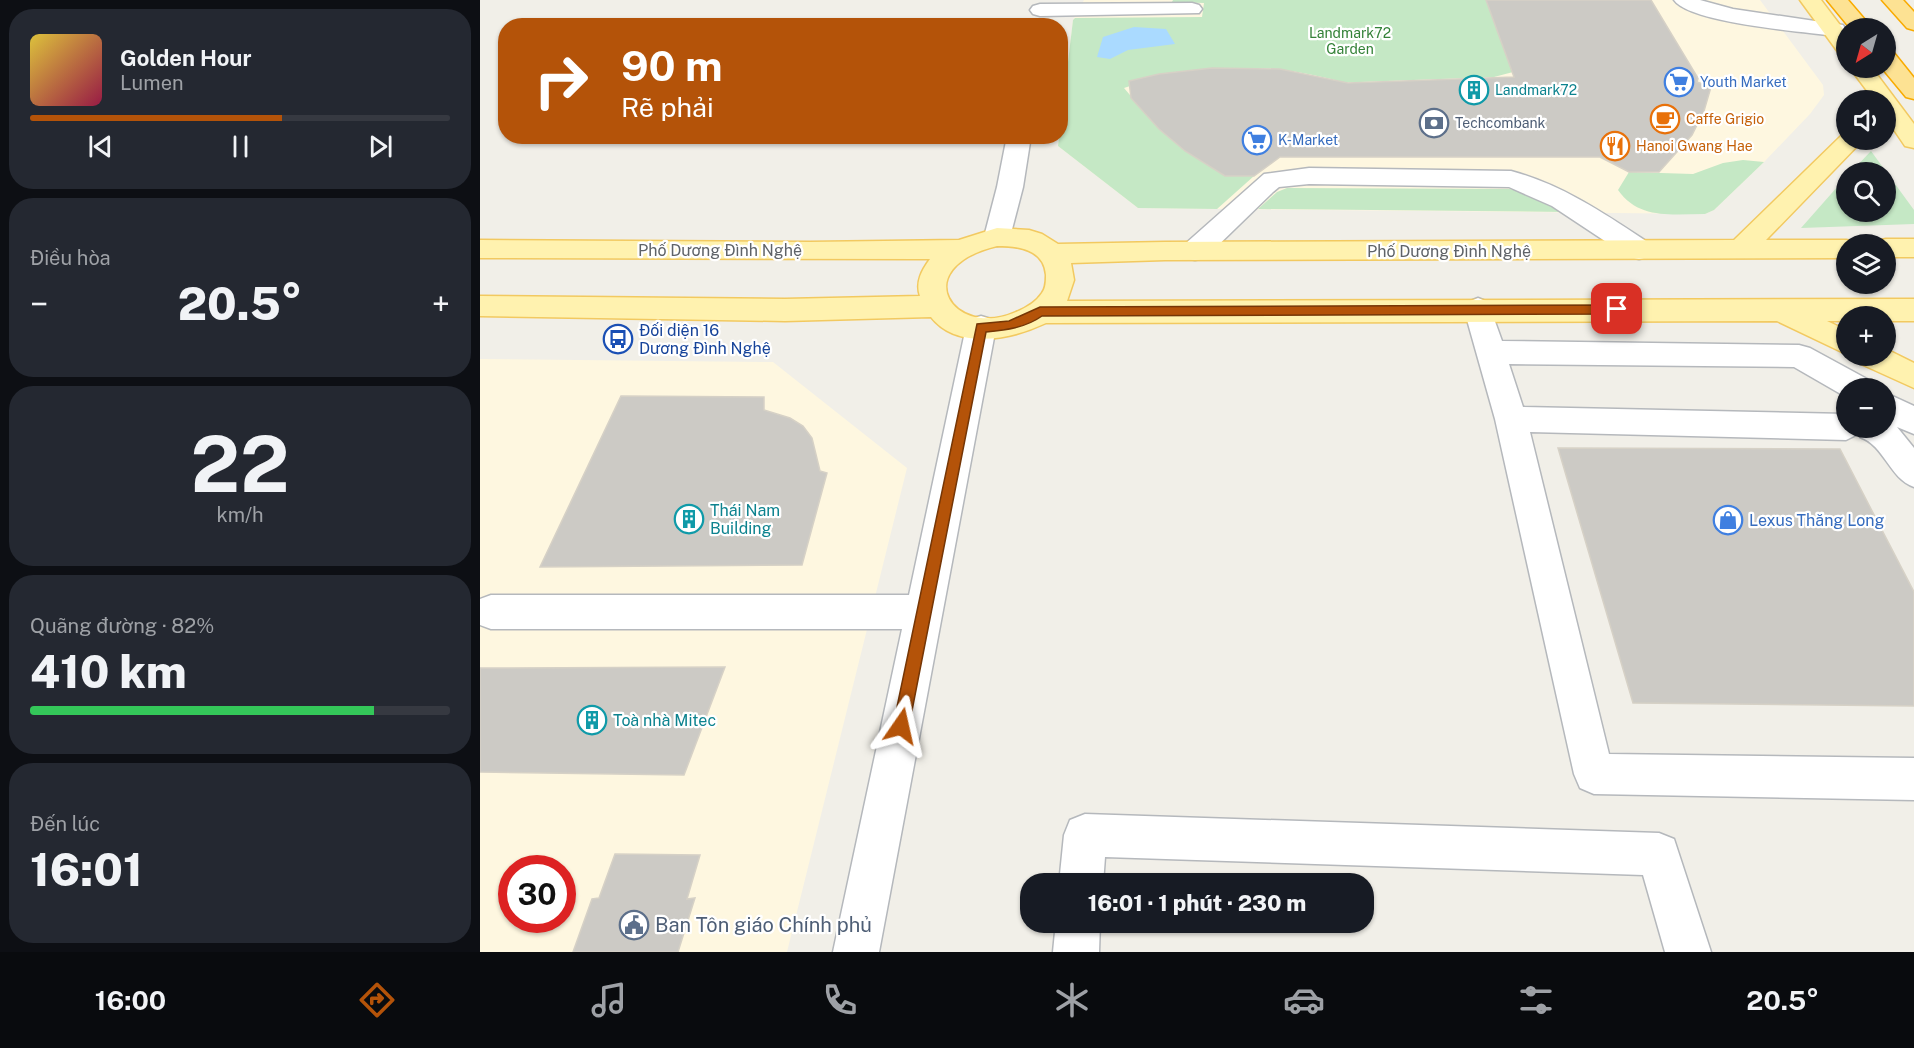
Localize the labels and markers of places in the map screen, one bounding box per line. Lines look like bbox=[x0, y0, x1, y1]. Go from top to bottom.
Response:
supermarket icon: Youth Market bbox=[1663, 66, 1695, 98]
building icon: Landmark72 bbox=[1458, 74, 1490, 106]
place label: Youth Market bbox=[1700, 74, 1787, 90]
place label: Landmark72 bbox=[1495, 82, 1577, 98]
cafe icon: Caffe Grigio bbox=[1649, 103, 1681, 135]
bank icon: Techcombank bbox=[1418, 107, 1450, 139]
place label: Caffe Grigio bbox=[1686, 111, 1764, 127]
place label: Techcombank bbox=[1455, 115, 1546, 131]
supermarket icon: K-Market bbox=[1241, 124, 1273, 156]
restaurant icon: Hanoi Gwang Hae bbox=[1599, 130, 1631, 162]
place label: K-Market bbox=[1278, 132, 1338, 148]
place label: Hanoi Gwang Hae bbox=[1636, 138, 1753, 154]
pin bbox=[1591, 283, 1642, 334]
place label: Đối diện 16 Dương Đình Nghệ bbox=[639, 321, 771, 358]
bus stop icon: Đối diện 16 Dương Đình Nghệ bbox=[602, 323, 634, 355]
place label: Thái Nam Building bbox=[710, 501, 780, 538]
building icon: Thái Nam Building bbox=[673, 503, 705, 535]
shop icon: Lexus Thăng Long bbox=[1712, 504, 1744, 536]
place label: Lexus Thăng Long bbox=[1749, 511, 1884, 530]
building icon: Toà nhà Mitec bbox=[576, 704, 608, 736]
place label: Toà nhà Mitec bbox=[613, 711, 716, 730]
public building icon: Ban Tôn giáo Chính phủ bbox=[618, 909, 650, 941]
place label: Ban Tôn giáo Chính phủ bbox=[655, 913, 872, 937]

